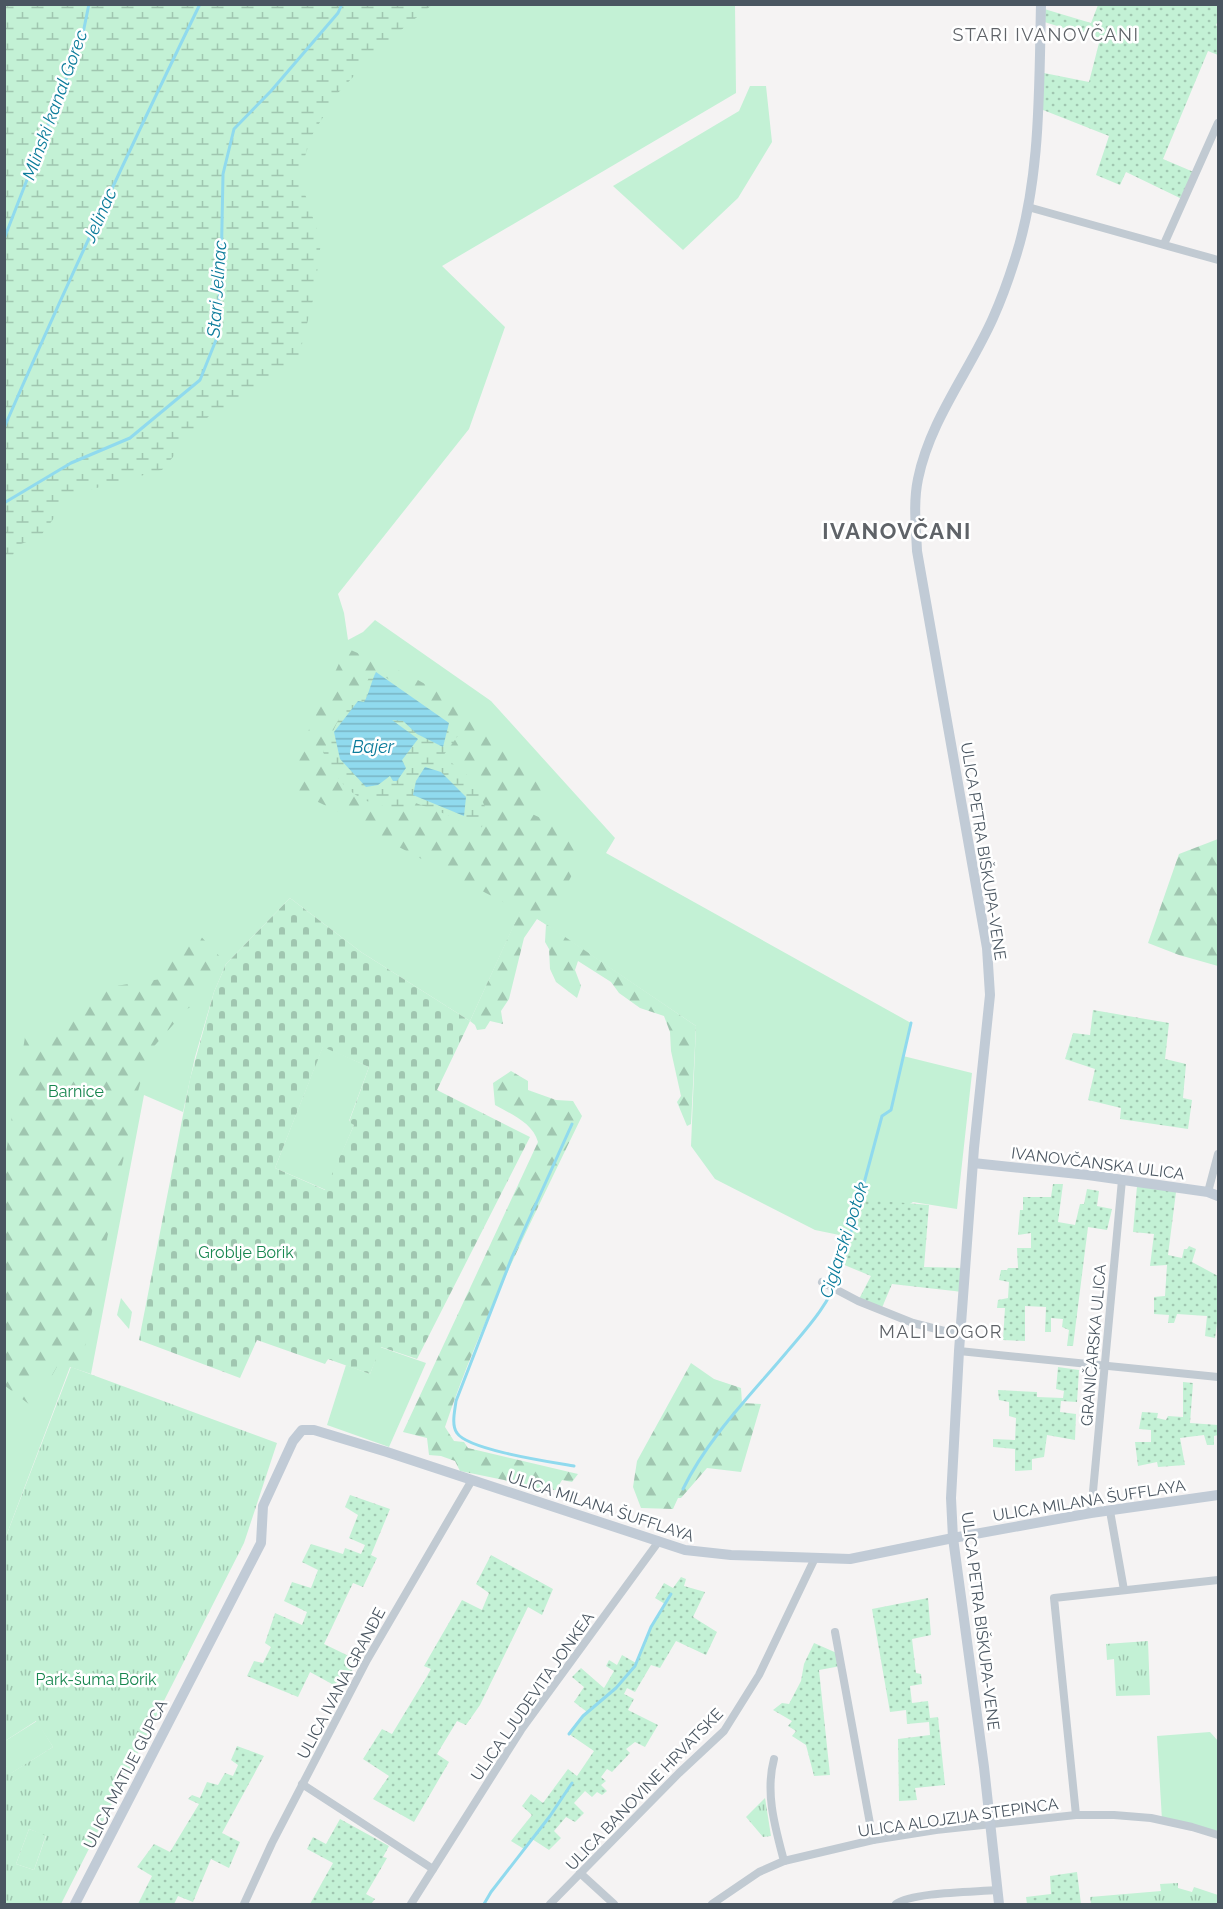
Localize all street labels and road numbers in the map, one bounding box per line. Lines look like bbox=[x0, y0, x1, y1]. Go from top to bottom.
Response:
street label: ULICA PETRA BIŠKUPA-VENE bbox=[957, 741, 1011, 962]
street label: IVANOVČANSKA ULICA bbox=[1010, 1142, 1186, 1184]
street label: GRANIČARSKA ULICA bbox=[1076, 1263, 1110, 1427]
street label: ULICA MILANA ŠUFFLAYA bbox=[505, 1466, 697, 1546]
street label: ULICA MILANA ŠUFFLAYA bbox=[991, 1475, 1187, 1525]
street label: ULICA PETRA BIŠKUPA-VENE bbox=[958, 1510, 1004, 1732]
street label: ULICA IVANA GRANĐE bbox=[294, 1604, 389, 1762]
street label: ULICA LJUDEVITA JONKEA bbox=[467, 1608, 598, 1784]
street label: ULICA MATIJE GUPCA bbox=[80, 1696, 171, 1852]
street label: ULICA BANOVINE HRVATSKE bbox=[562, 1704, 727, 1874]
street label: ULICA ALOJZIJA STEPINCA bbox=[857, 1794, 1060, 1841]

